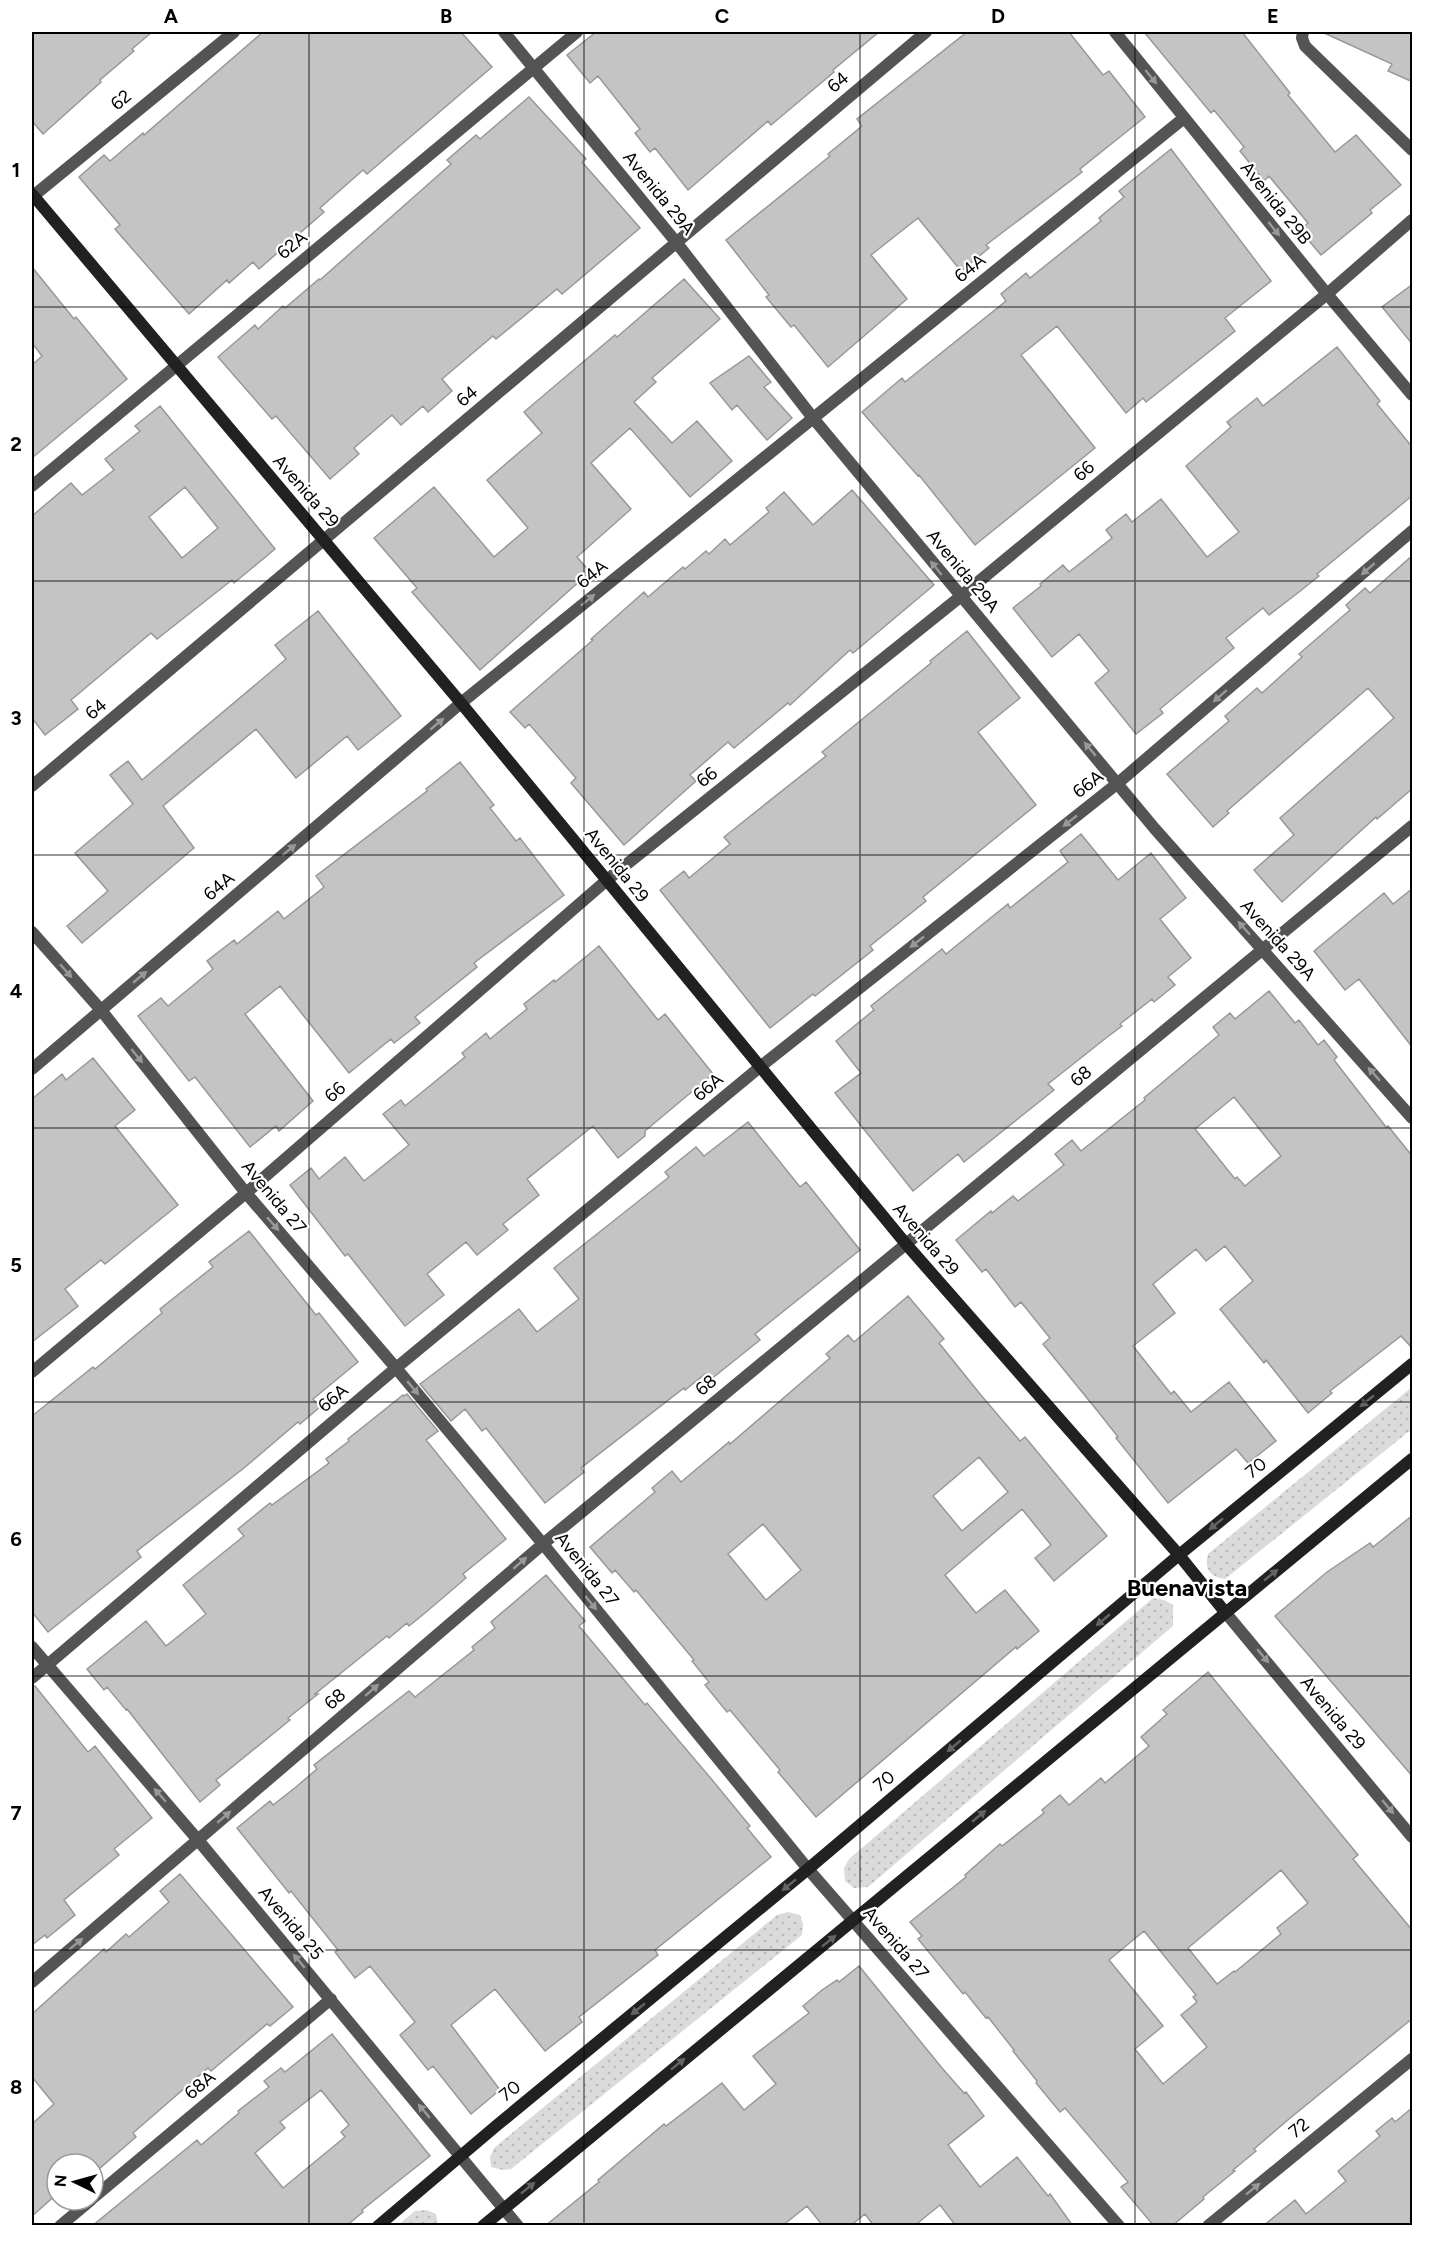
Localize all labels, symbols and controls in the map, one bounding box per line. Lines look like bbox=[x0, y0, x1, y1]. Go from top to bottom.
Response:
text: A bbox=[164, 4, 179, 28]
text: B bbox=[440, 4, 452, 28]
text: C bbox=[715, 4, 729, 28]
text: D bbox=[991, 4, 1005, 28]
text: E bbox=[1267, 4, 1279, 28]
street label: 64 bbox=[823, 67, 853, 97]
one-way arrow bbox=[1145, 69, 1158, 85]
street label: 62 bbox=[106, 85, 136, 115]
street label: Avenida 29A bbox=[618, 147, 700, 239]
street label: Avenida 29B bbox=[1236, 157, 1316, 249]
text: 1 bbox=[12, 158, 20, 182]
one-way arrow bbox=[1267, 221, 1280, 236]
street label: 62A bbox=[273, 226, 311, 264]
street label: 64A bbox=[950, 249, 990, 287]
street label: 64 bbox=[452, 381, 482, 411]
text: 2 bbox=[10, 432, 22, 456]
street label: Avenida 29 bbox=[268, 450, 344, 532]
street label: 66 bbox=[1069, 456, 1099, 486]
street label: Avenida 29A bbox=[922, 525, 1004, 617]
street label: 64A bbox=[572, 555, 612, 593]
one-way arrow bbox=[930, 560, 943, 576]
one-way arrow bbox=[1360, 563, 1376, 576]
one-way arrow bbox=[580, 594, 596, 607]
one-way arrow bbox=[1213, 689, 1228, 702]
street label: 64 bbox=[81, 694, 111, 724]
text: 3 bbox=[10, 706, 22, 730]
one-way arrow bbox=[429, 718, 444, 731]
one-way arrow bbox=[1083, 741, 1096, 757]
street label: 66 bbox=[692, 762, 722, 792]
street label: 66A bbox=[1068, 765, 1108, 803]
one-way arrow bbox=[1062, 815, 1078, 828]
street label: Avenida 29 bbox=[580, 823, 654, 907]
one-way arrow bbox=[281, 844, 296, 857]
street label: 64A bbox=[199, 867, 239, 905]
street label: Avenida 29A bbox=[1236, 895, 1320, 985]
one-way arrow bbox=[1237, 921, 1251, 936]
one-way arrow bbox=[910, 936, 925, 948]
one-way arrow bbox=[59, 963, 72, 978]
one-way arrow bbox=[132, 971, 147, 984]
text: 4 bbox=[10, 979, 23, 1003]
one-way arrow bbox=[131, 1048, 144, 1064]
street label: 68 bbox=[1066, 1061, 1096, 1091]
one-way arrow bbox=[1368, 1067, 1381, 1082]
street label: 66A bbox=[688, 1068, 728, 1106]
street label: 66 bbox=[320, 1077, 350, 1107]
street label: Avenida 27 bbox=[237, 1156, 311, 1238]
street label: Avenida 29 bbox=[888, 1198, 964, 1280]
one-way arrow bbox=[266, 1216, 279, 1231]
text: 5 bbox=[10, 1253, 22, 1277]
street label: 68 bbox=[691, 1370, 721, 1400]
street label: 66A bbox=[313, 1379, 353, 1417]
one-way arrow bbox=[407, 1380, 420, 1396]
one-way arrow bbox=[1359, 1394, 1375, 1407]
street label: 70 bbox=[1241, 1453, 1271, 1483]
one-way arrow bbox=[1209, 1518, 1224, 1530]
text: 6 bbox=[10, 1527, 22, 1551]
street label: Avenida 27 bbox=[550, 1527, 624, 1611]
one-way arrow bbox=[512, 1557, 528, 1570]
one-way arrow bbox=[1263, 1568, 1279, 1581]
district label: Buenavista bbox=[1127, 1573, 1247, 1602]
one-way arrow bbox=[584, 1596, 597, 1611]
one-way arrow bbox=[1095, 1613, 1111, 1626]
one-way arrow bbox=[1256, 1649, 1269, 1664]
street label: Avenida 29 bbox=[1296, 1672, 1370, 1754]
street label: 68 bbox=[320, 1684, 350, 1714]
one-way arrow bbox=[364, 1684, 380, 1697]
one-way arrow bbox=[947, 1739, 962, 1752]
street label: 70 bbox=[869, 1766, 899, 1796]
one-way arrow bbox=[154, 1788, 167, 1803]
one-way arrow bbox=[1381, 1799, 1393, 1814]
text: 7 bbox=[10, 1801, 22, 1825]
one-way arrow bbox=[971, 1810, 986, 1823]
one-way arrow bbox=[216, 1811, 232, 1824]
one-way arrow bbox=[782, 1878, 797, 1891]
street label: Avenida 25 bbox=[254, 1882, 328, 1964]
street label: Avenida 27 bbox=[858, 1902, 934, 1984]
one-way arrow bbox=[821, 1934, 837, 1947]
one-way arrow bbox=[68, 1938, 83, 1951]
one-way arrow bbox=[292, 1953, 305, 1969]
one-way arrow bbox=[630, 2002, 646, 2015]
one-way arrow bbox=[671, 2059, 686, 2071]
street label: 68A bbox=[180, 2066, 220, 2104]
text: 8 bbox=[10, 2075, 22, 2099]
street label: 70 bbox=[495, 2076, 525, 2106]
one-way arrow bbox=[418, 2103, 430, 2118]
street label: 72 bbox=[1284, 2113, 1314, 2143]
north arrow bbox=[45, 2152, 105, 2212]
text: N bbox=[51, 2174, 71, 2188]
one-way arrow bbox=[520, 2182, 536, 2195]
one-way arrow bbox=[1245, 2182, 1261, 2195]

